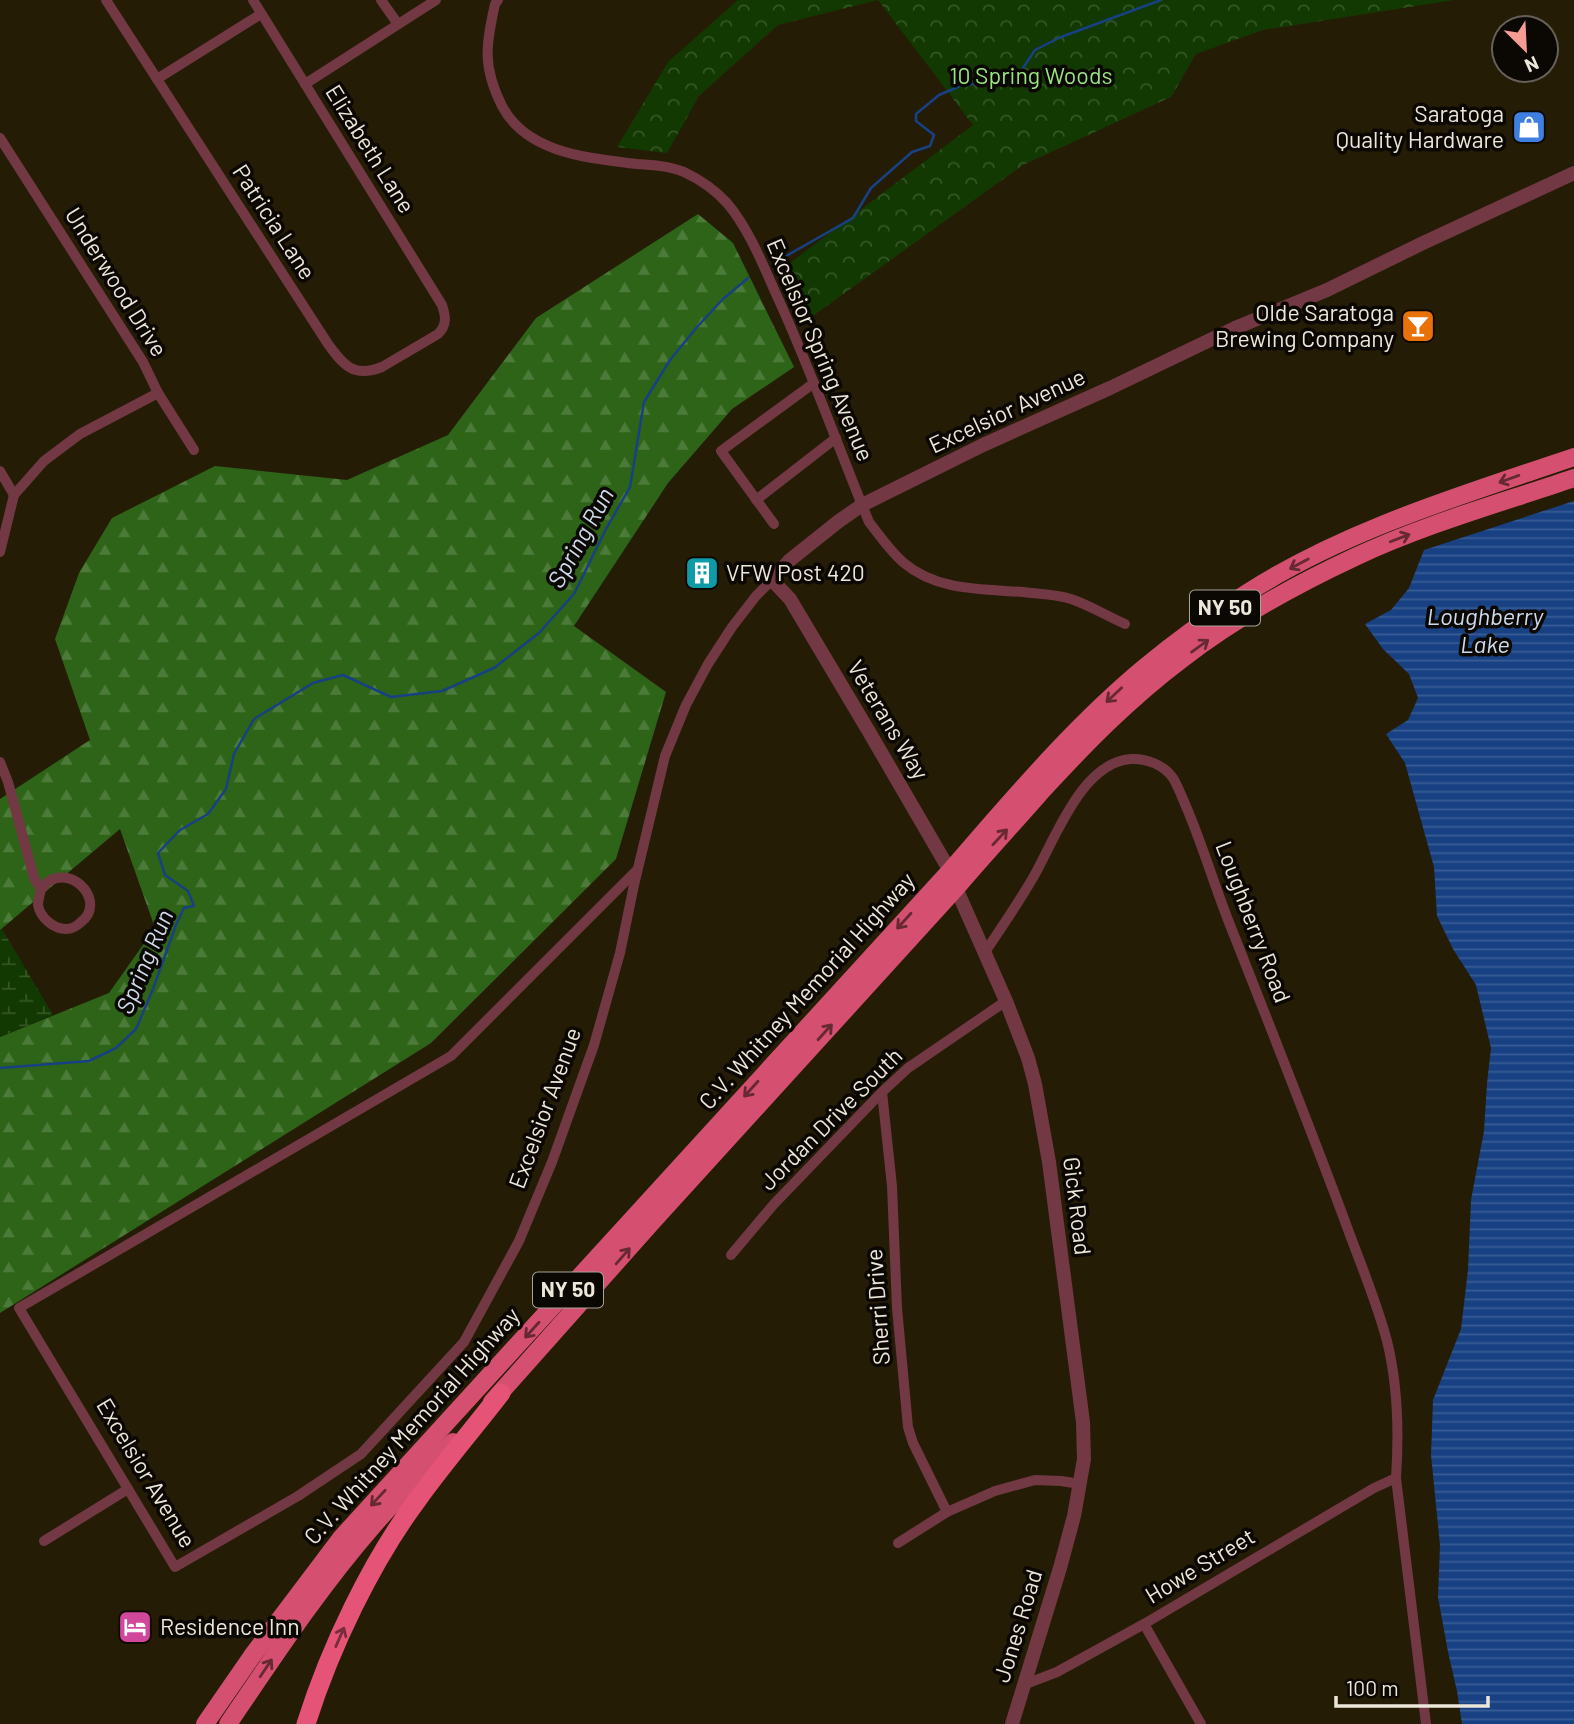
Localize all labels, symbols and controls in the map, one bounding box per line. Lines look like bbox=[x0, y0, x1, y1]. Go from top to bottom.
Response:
north arrow bbox=[1490, 14, 1560, 84]
text: N bbox=[1522, 52, 1543, 78]
park label: 10 Spring Woods bbox=[949, 61, 1113, 89]
street label: Elizabeth Lane bbox=[320, 79, 421, 218]
place label: Saratoga Quality Hardware bbox=[1336, 99, 1504, 153]
shop icon: Saratoga Quality Hardware bbox=[1510, 108, 1548, 146]
street label: Patricia Lane bbox=[227, 159, 322, 284]
street label: Underwood Drive bbox=[60, 202, 174, 361]
street label: Excelsior Spring Avenue bbox=[761, 234, 881, 465]
place label: Olde Saratoga Brewing Company bbox=[1215, 298, 1394, 352]
bar icon: Olde Saratoga Brewing Company bbox=[1399, 307, 1437, 345]
street label: Excelsior Avenue bbox=[924, 362, 1089, 459]
one-way arrow bbox=[1499, 474, 1521, 486]
water label: Spring Run bbox=[540, 482, 619, 592]
one-way arrow bbox=[1388, 531, 1410, 544]
building icon: VFW Post 420 bbox=[683, 554, 721, 592]
place label: VFW Post 420 bbox=[726, 558, 865, 586]
one-way arrow bbox=[1289, 558, 1310, 572]
road number: NY 50 bbox=[1190, 590, 1260, 626]
water label: Loughberry Lake bbox=[1427, 601, 1545, 658]
one-way arrow bbox=[1190, 639, 1209, 653]
street label: Veterans Way bbox=[842, 655, 936, 785]
one-way arrow bbox=[1106, 687, 1123, 704]
one-way arrow bbox=[992, 829, 1009, 846]
street label: Loughberry Road bbox=[1210, 837, 1298, 1006]
street label: C.V. Whitney Memorial Highway bbox=[692, 866, 920, 1115]
water label: Spring Run bbox=[109, 905, 178, 1018]
one-way arrow bbox=[896, 912, 912, 930]
street label: Excelsior Avenue bbox=[502, 1023, 586, 1192]
one-way arrow bbox=[817, 1024, 833, 1042]
street label: Jordan Drive South bbox=[753, 1041, 907, 1195]
one-way arrow bbox=[742, 1080, 759, 1097]
street label: Gick Road bbox=[1058, 1155, 1098, 1257]
one-way arrow bbox=[615, 1247, 631, 1265]
street label: Sherri Drive bbox=[859, 1248, 895, 1366]
road number: NY 50 bbox=[533, 1272, 603, 1308]
street label: C.V. Whitney Memorial Highway bbox=[297, 1301, 525, 1550]
one-way arrow bbox=[523, 1321, 540, 1338]
street label: Excelsior Avenue bbox=[91, 1393, 202, 1552]
one-way arrow bbox=[370, 1489, 386, 1507]
street label: Howe Street bbox=[1140, 1521, 1259, 1609]
street label: Jones Road bbox=[987, 1566, 1047, 1686]
hotel icon: Residence Inn bbox=[116, 1608, 154, 1646]
place label: Residence Inn bbox=[160, 1612, 300, 1640]
one-way arrow bbox=[334, 1627, 347, 1649]
one-way arrow bbox=[259, 1659, 273, 1678]
scale bar bbox=[1336, 1664, 1488, 1708]
text: 100 m bbox=[1346, 1675, 1399, 1700]

